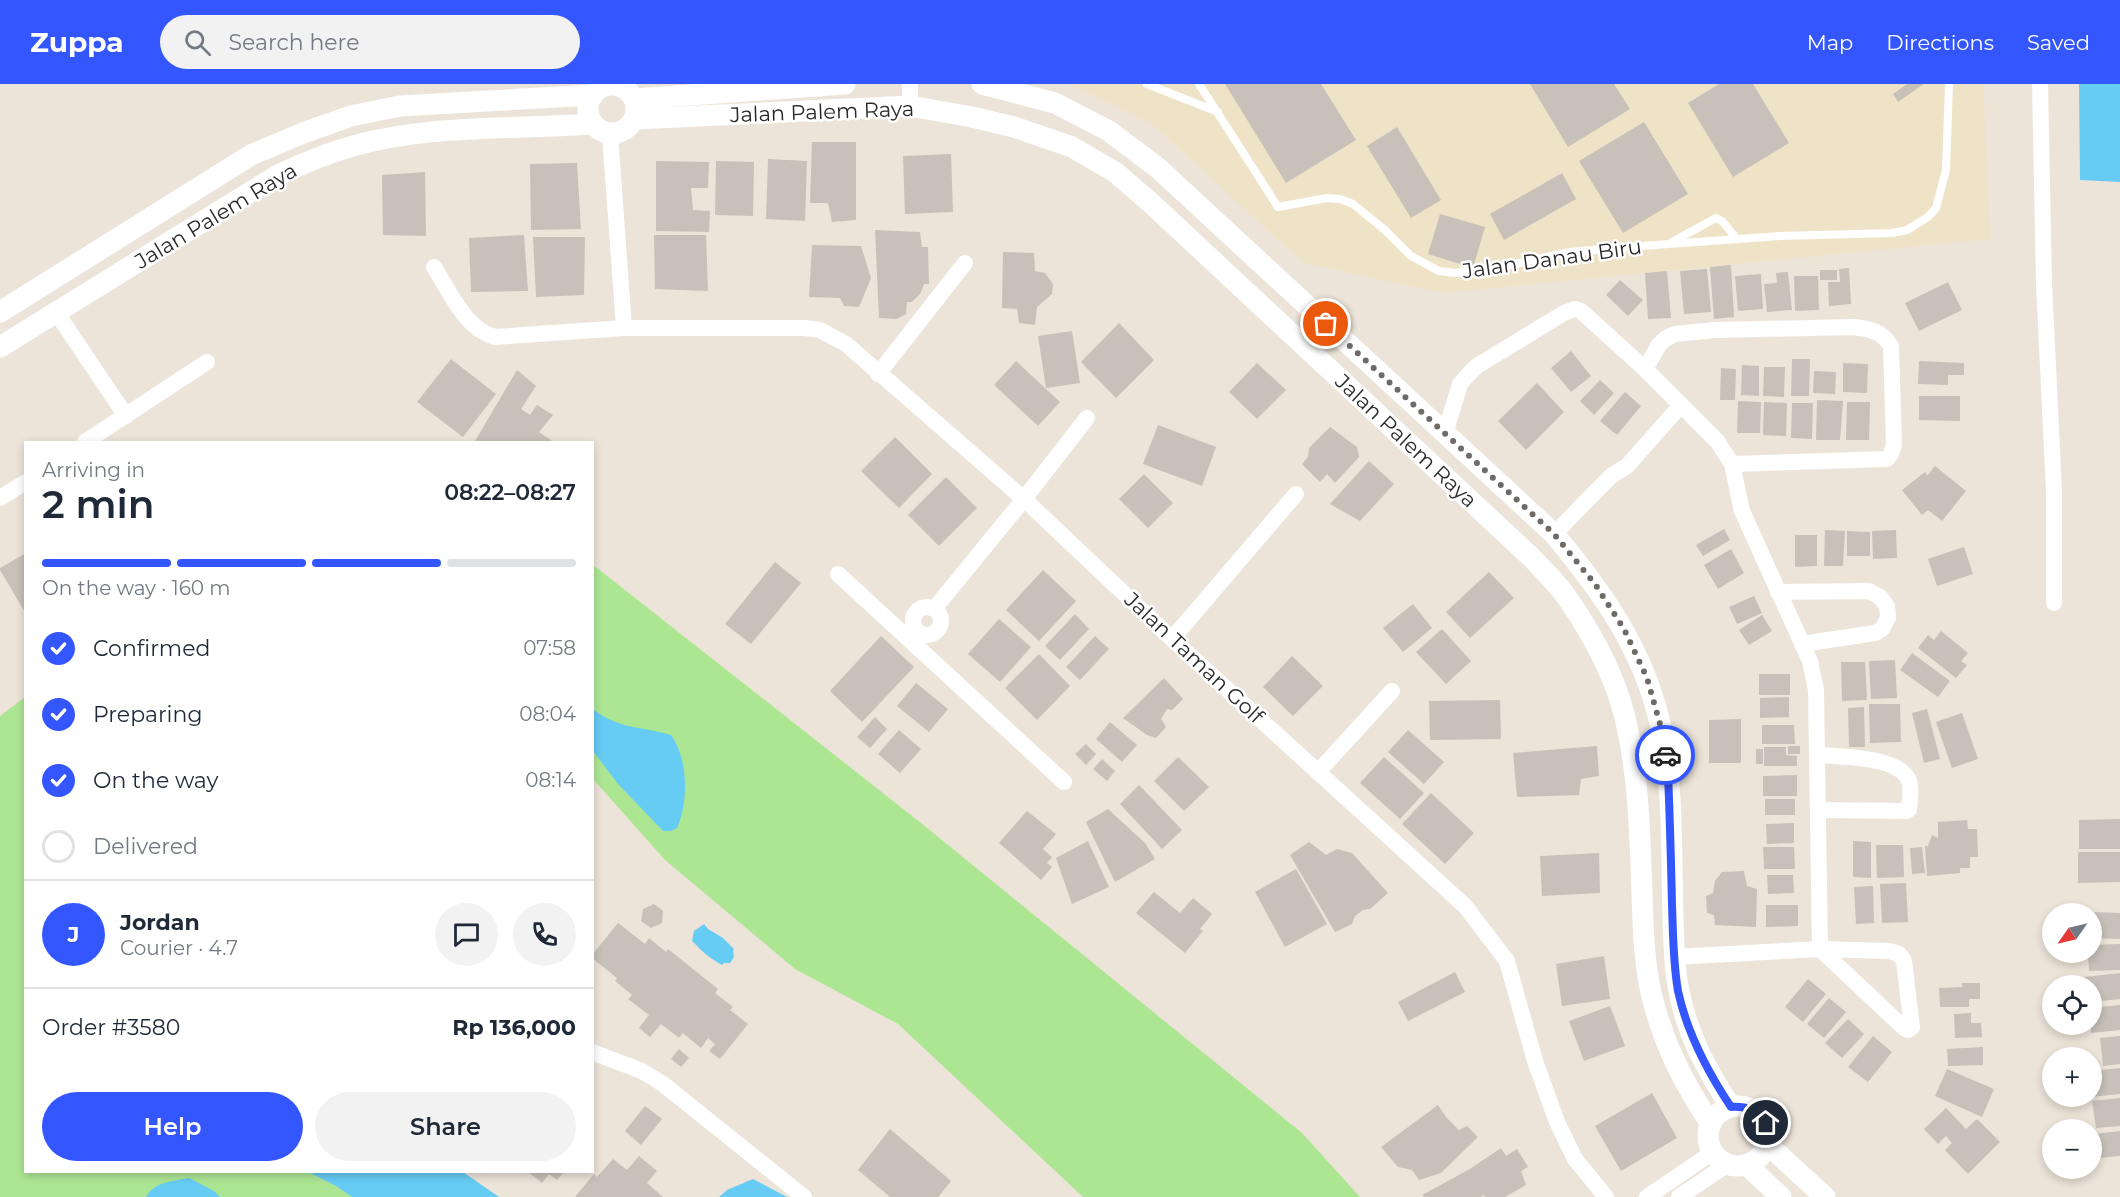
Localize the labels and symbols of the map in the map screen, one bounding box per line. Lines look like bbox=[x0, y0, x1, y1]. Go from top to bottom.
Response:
street label: Jalan Palem Raya bbox=[728, 96, 915, 127]
street label: Jalan Palem Raya bbox=[129, 157, 301, 274]
street label: Jalan Danau Biru bbox=[1460, 234, 1643, 284]
pin bbox=[1300, 298, 1351, 349]
street label: Jalan Palem Raya bbox=[1330, 368, 1482, 513]
street label: Jalan Taman Golf bbox=[1119, 586, 1270, 729]
courier bbox=[1635, 725, 1695, 785]
north arrow bbox=[2042, 903, 2102, 963]
pin bbox=[1740, 1097, 1791, 1148]

